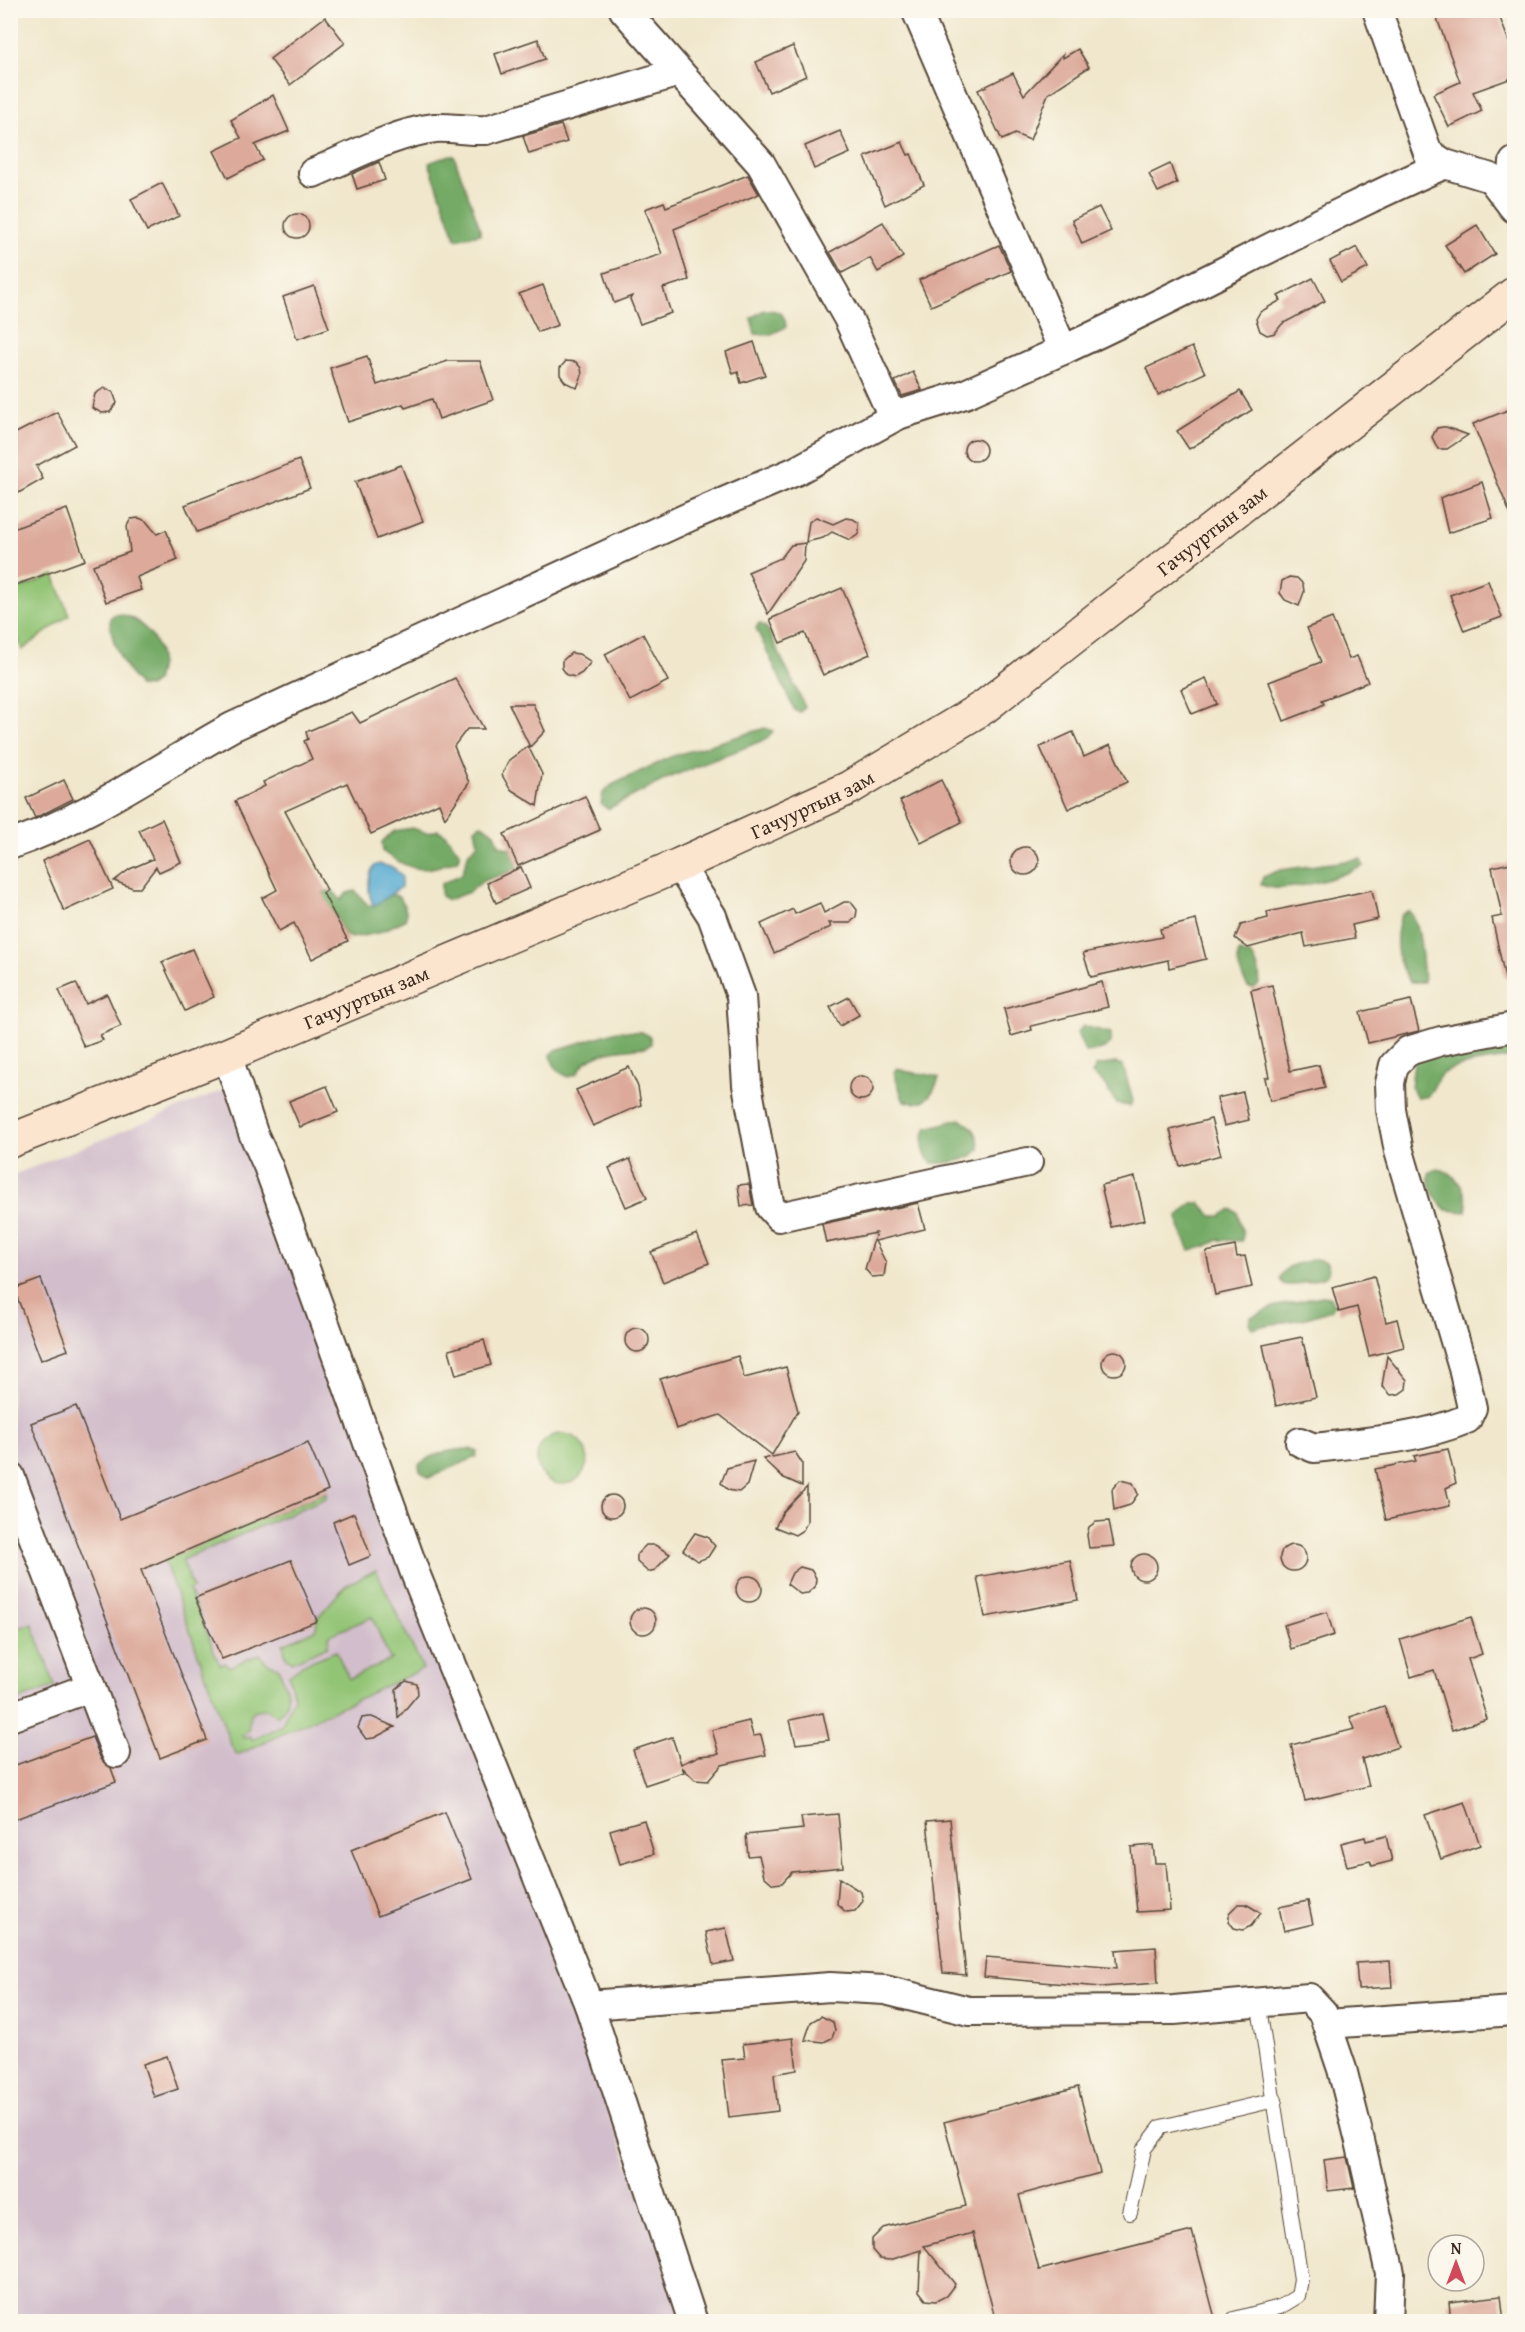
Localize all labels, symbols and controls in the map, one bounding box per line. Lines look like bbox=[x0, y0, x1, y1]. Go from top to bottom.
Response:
street label: Гачууртын зам bbox=[1150, 477, 1273, 582]
street label: Гачууртын зам bbox=[746, 762, 879, 845]
street label: Гачууртын зам bbox=[299, 957, 433, 1036]
north arrow bbox=[1426, 2233, 1486, 2293]
text: N bbox=[1451, 2236, 1462, 2260]

